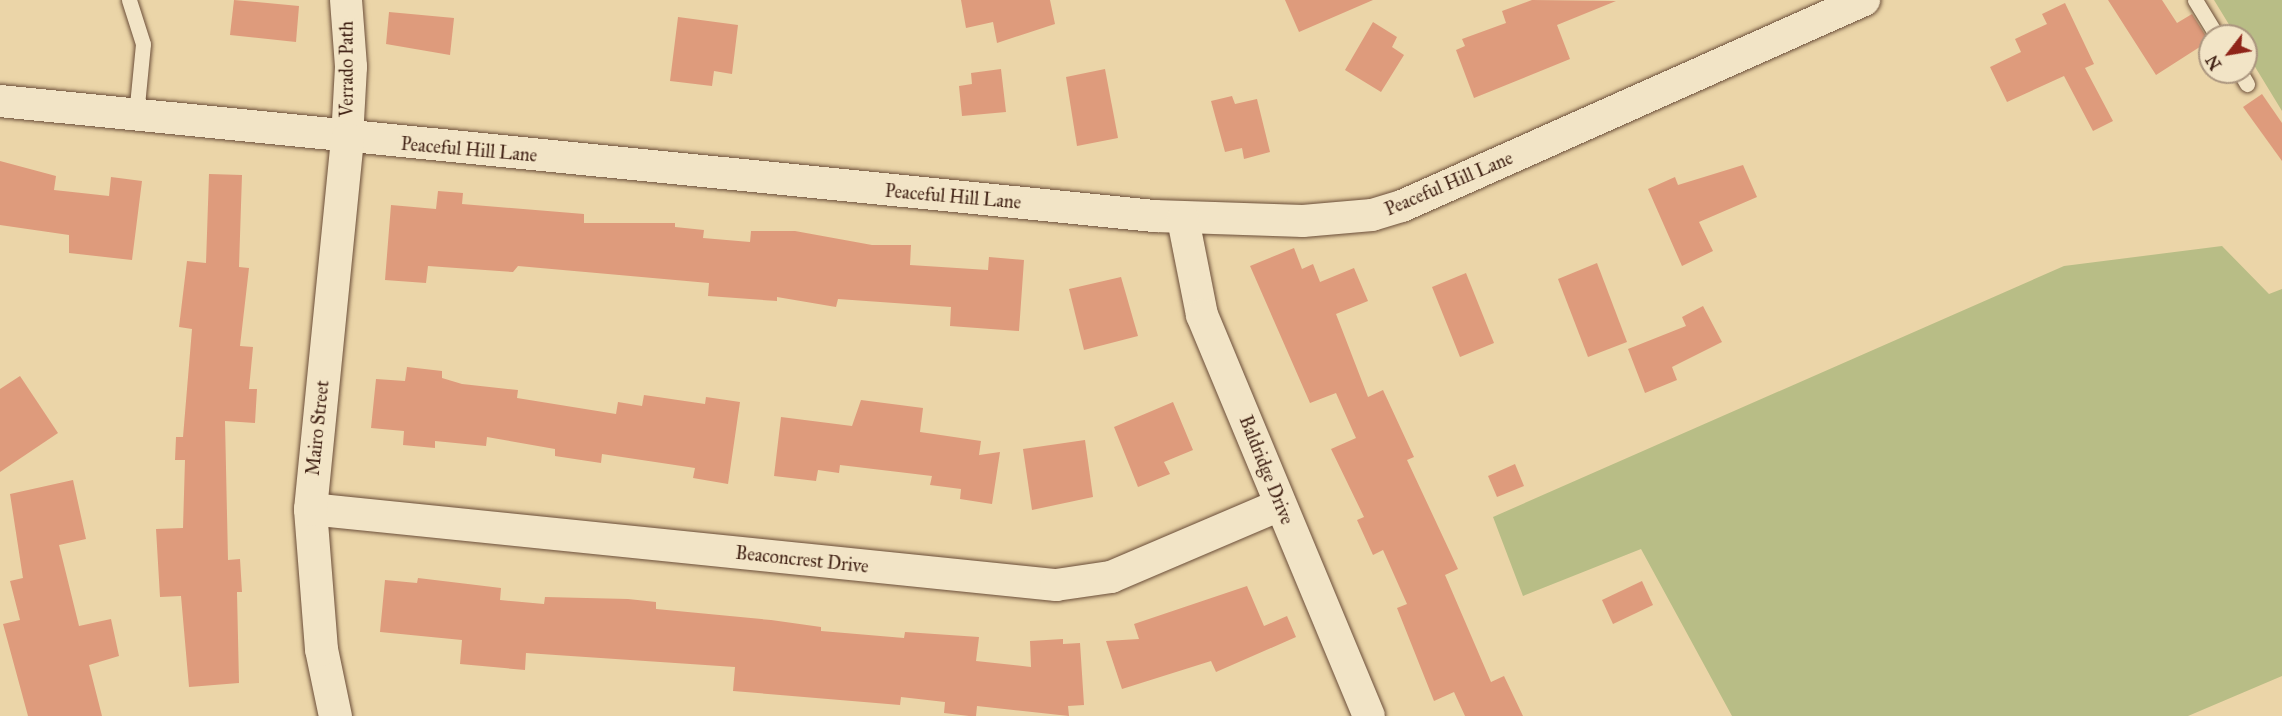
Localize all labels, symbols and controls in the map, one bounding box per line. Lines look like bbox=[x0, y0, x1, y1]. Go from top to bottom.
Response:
street label: Verrado Path bbox=[336, 21, 358, 117]
north arrow bbox=[2198, 24, 2258, 84]
text: N bbox=[2202, 52, 2226, 73]
street label: Peaceful Hill Lane bbox=[400, 133, 538, 167]
street label: Peaceful Hill Lane bbox=[1382, 147, 1516, 221]
street label: Peaceful Hill Lane bbox=[884, 180, 1022, 214]
street label: Mairo Street bbox=[302, 379, 334, 477]
street label: Baldridge Drive bbox=[1234, 412, 1298, 528]
street label: Beaconcrest Drive bbox=[734, 542, 870, 578]

